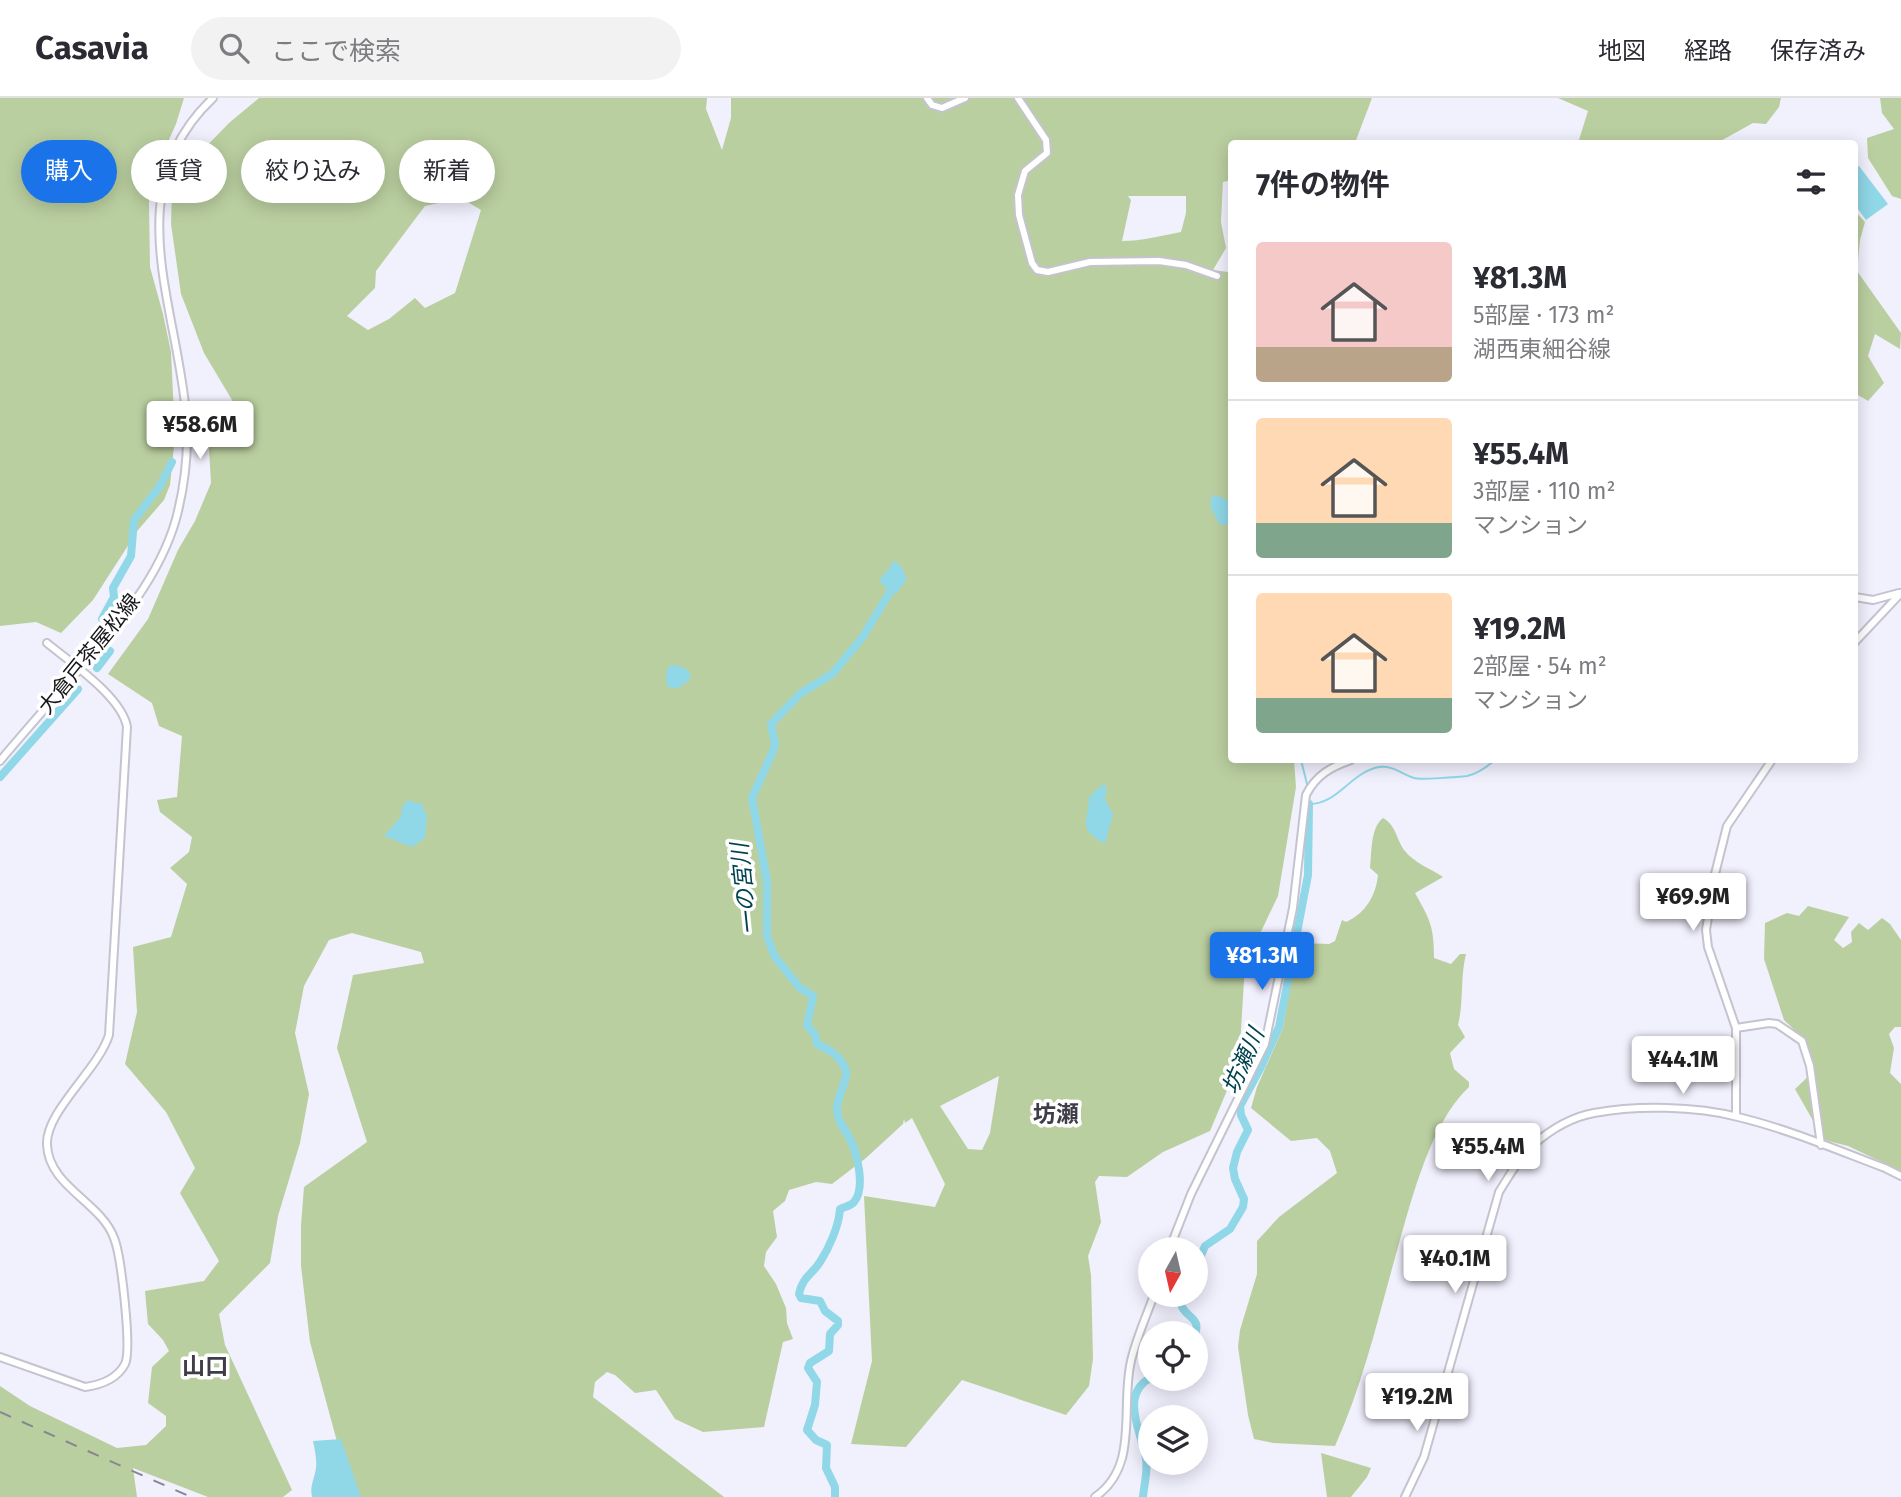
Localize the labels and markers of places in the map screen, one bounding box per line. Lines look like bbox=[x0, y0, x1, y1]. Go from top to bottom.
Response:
pin: ¥58.6M bbox=[143, 402, 257, 461]
pin: ¥69.9M bbox=[1636, 874, 1750, 933]
pin: ¥81.3M bbox=[1205, 932, 1319, 992]
pin: ¥44.1M bbox=[1626, 1037, 1740, 1096]
pin: ¥55.4M bbox=[1431, 1124, 1545, 1183]
pin: ¥40.1M bbox=[1398, 1236, 1512, 1295]
pin: ¥19.2M bbox=[1360, 1374, 1474, 1433]

